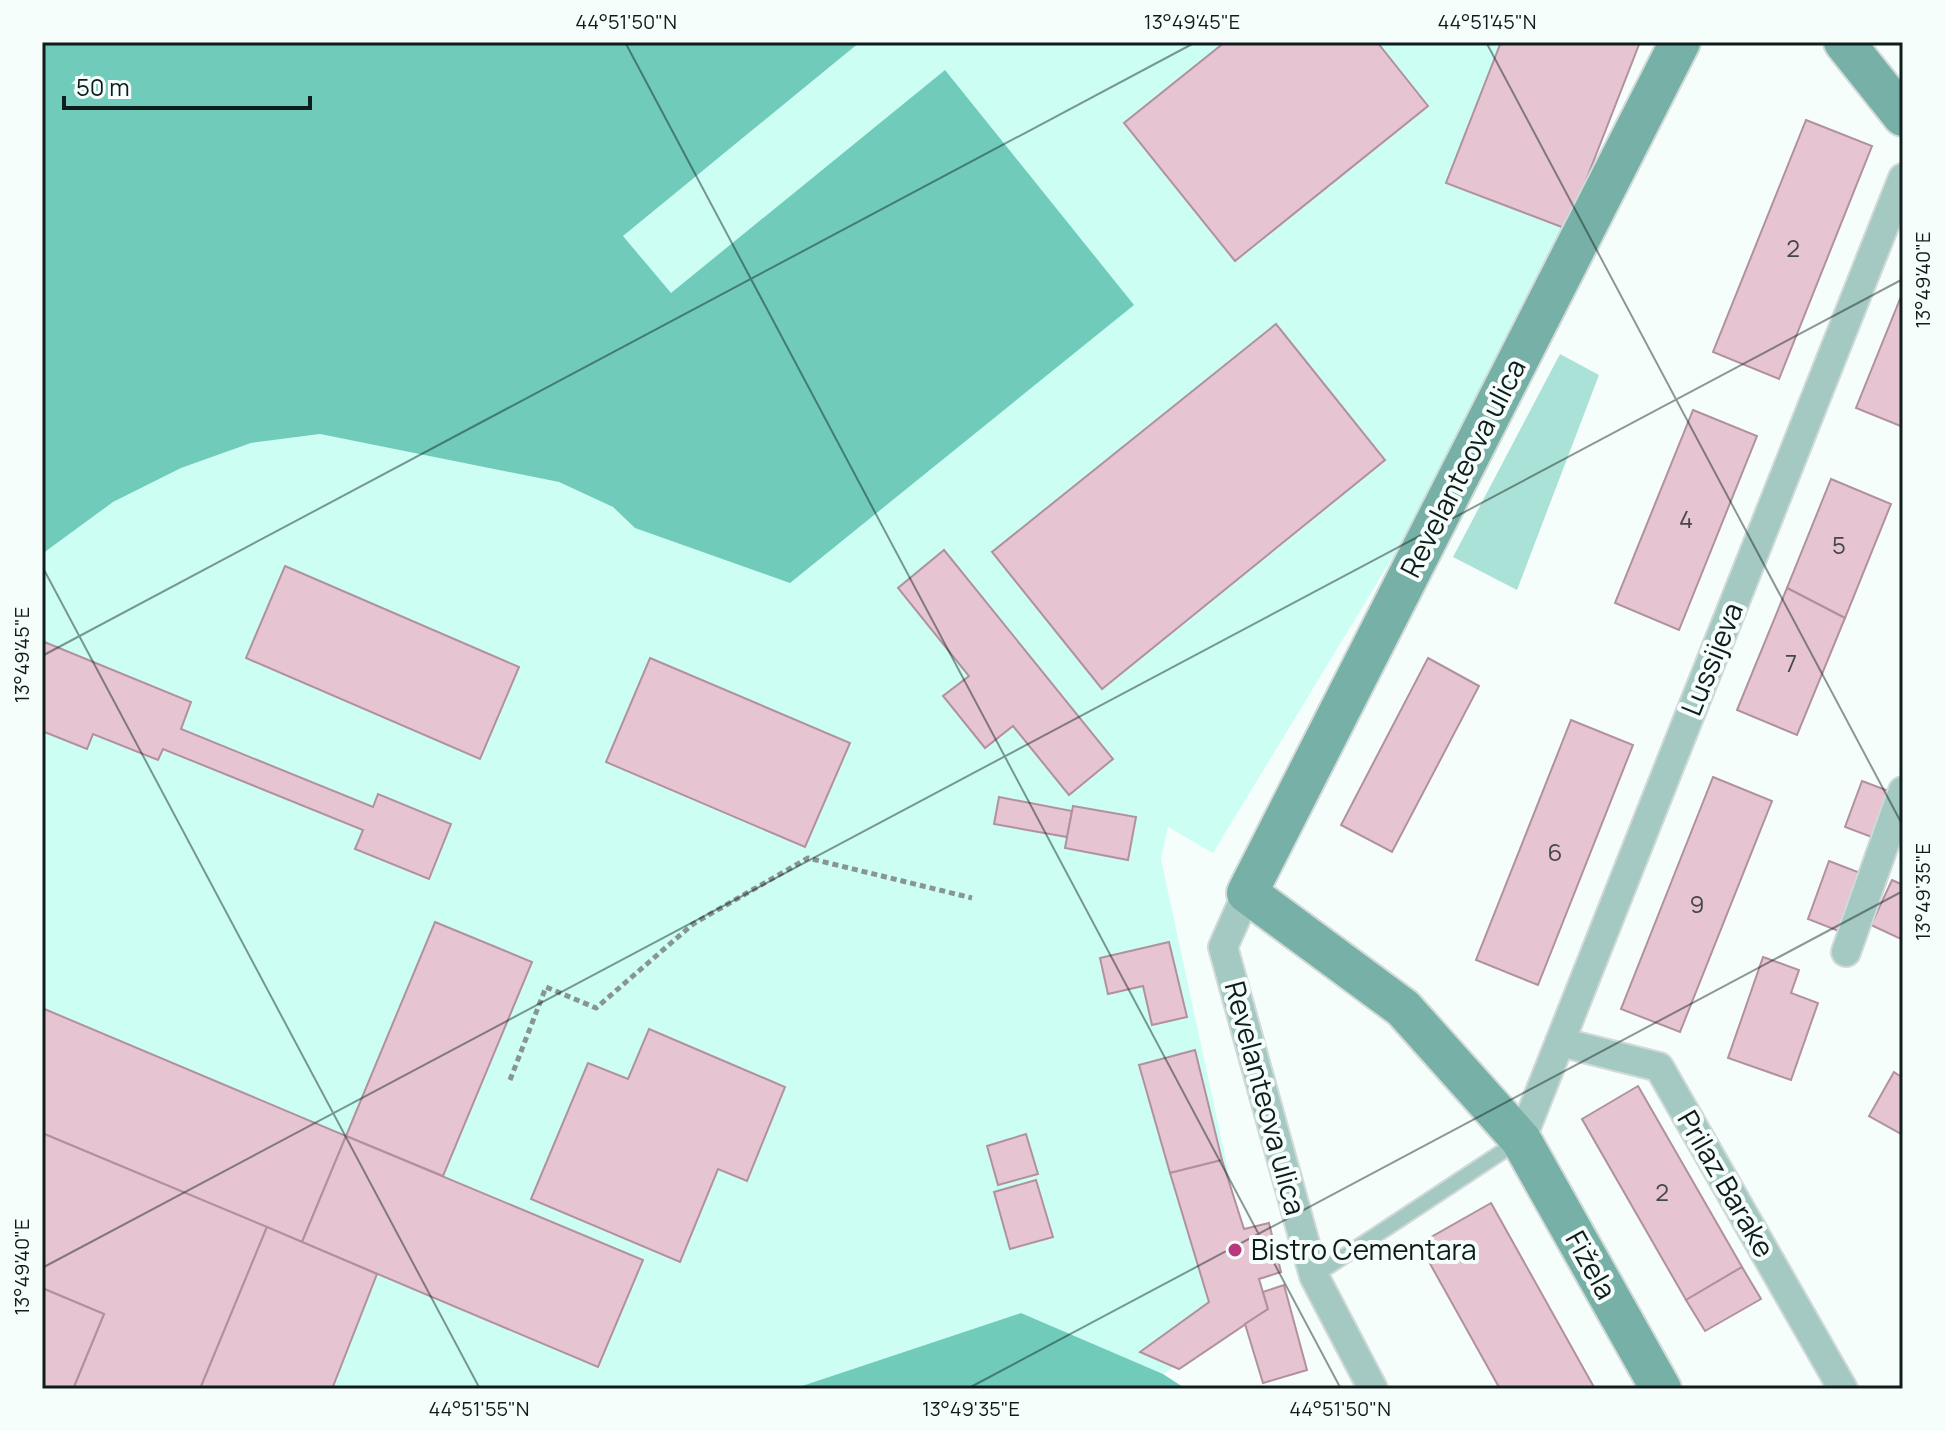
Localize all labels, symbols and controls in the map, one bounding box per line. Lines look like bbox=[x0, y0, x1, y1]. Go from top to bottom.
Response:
text: 44°51'50"N bbox=[575, 8, 677, 35]
text: 13°49'45"E bbox=[1144, 8, 1240, 35]
text: 44°51'45"N bbox=[1438, 8, 1536, 35]
scale bar bbox=[64, 60, 310, 110]
text: 50 m bbox=[76, 70, 130, 103]
house number: 2 bbox=[1786, 231, 1800, 264]
text: 13°49'40"E bbox=[1909, 232, 1936, 328]
street label: Revelanteova ulica bbox=[1391, 352, 1534, 583]
house number: 4 bbox=[1679, 502, 1693, 535]
house number: 5 bbox=[1832, 528, 1846, 561]
street label: Lussijeva bbox=[1671, 597, 1751, 721]
text: 13°49'45"E bbox=[8, 607, 35, 703]
house number: 7 bbox=[1785, 646, 1797, 679]
house number: 6 bbox=[1548, 835, 1562, 868]
text: 13°49'35"E bbox=[1909, 843, 1936, 941]
house number: 9 bbox=[1690, 887, 1704, 920]
street label: Revelanteova ulica bbox=[1216, 977, 1315, 1219]
street label: Prilaz Barake bbox=[1669, 1103, 1784, 1264]
house number: 2 bbox=[1655, 1175, 1669, 1208]
text: 13°49'40"E bbox=[8, 1219, 35, 1315]
street label: Fižela bbox=[1558, 1223, 1626, 1306]
place label: Bistro Cementara bbox=[1251, 1230, 1477, 1268]
marker: Bistro Cementara bbox=[1226, 1241, 1244, 1259]
text: 44°51'55"N bbox=[428, 1395, 530, 1422]
text: 13°49'35"E bbox=[922, 1395, 1020, 1422]
text: 44°51'50"N bbox=[1289, 1395, 1391, 1422]

